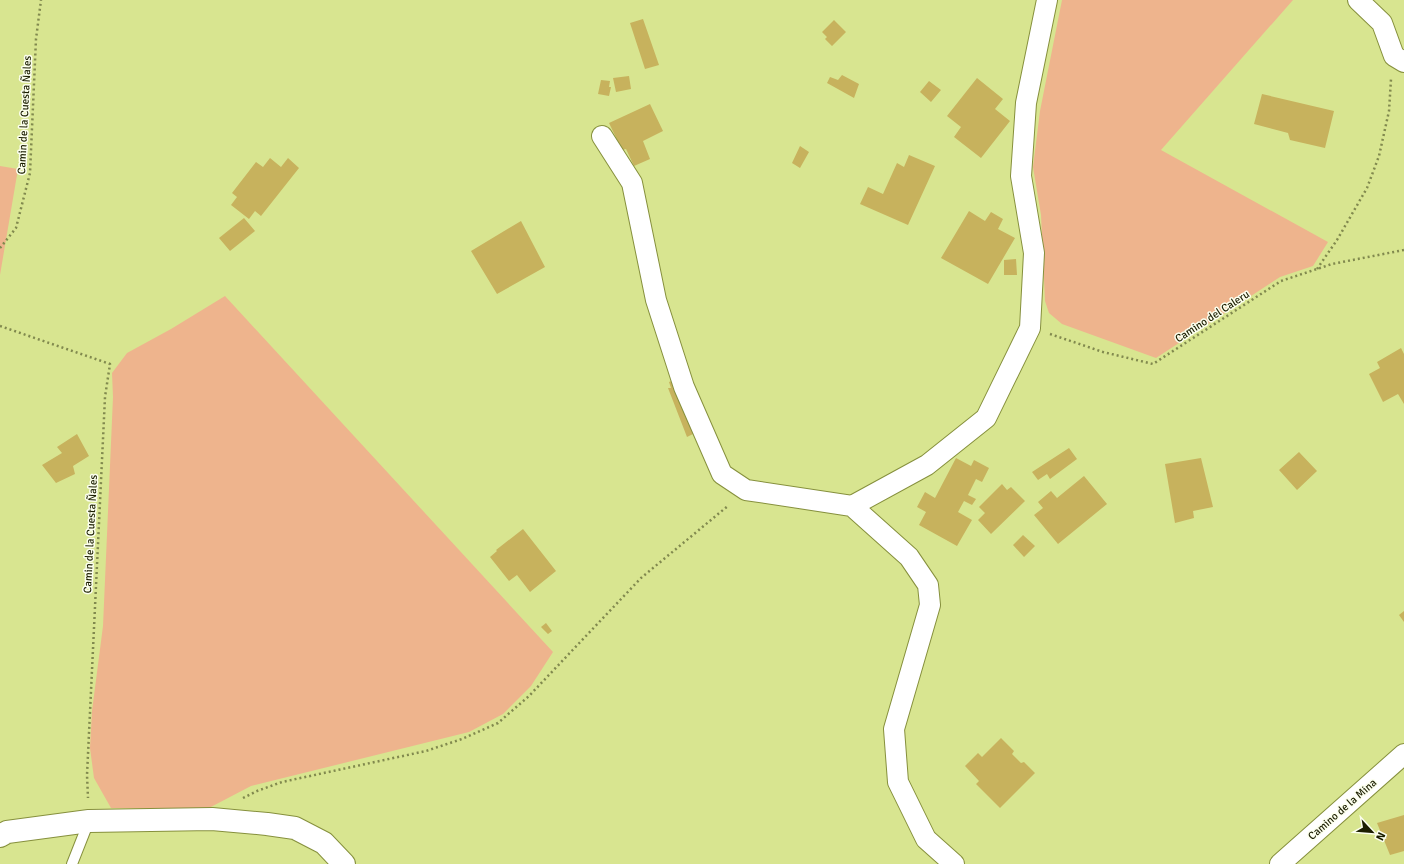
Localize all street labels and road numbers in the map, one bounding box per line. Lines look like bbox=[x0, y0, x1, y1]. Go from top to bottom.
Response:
street label: Camin de la Cuesta Ñales bbox=[15, 55, 34, 175]
street label: Camino del Caleru bbox=[1173, 288, 1252, 345]
street label: Camin de la Cuesta Ñales bbox=[81, 474, 100, 594]
street label: Camino de la Mina bbox=[1305, 776, 1380, 843]

